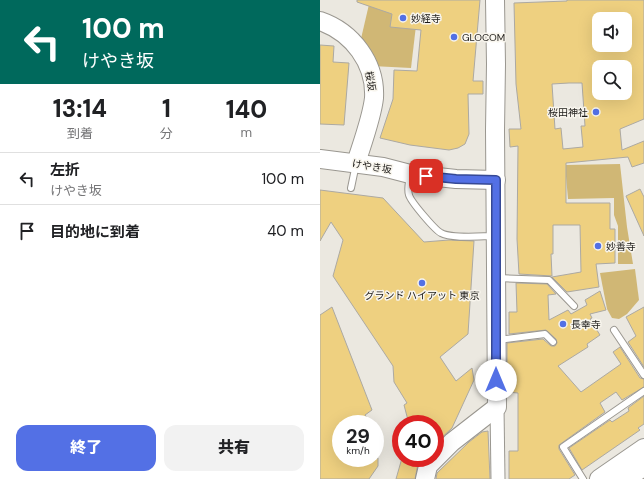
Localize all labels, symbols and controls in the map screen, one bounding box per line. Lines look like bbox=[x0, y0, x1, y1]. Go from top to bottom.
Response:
text: 100 m bbox=[82, 10, 165, 47]
place label: 妙経寺 bbox=[411, 12, 441, 25]
map controls bbox=[592, 12, 632, 100]
button: sound bbox=[592, 12, 632, 52]
marker: 妙経寺 bbox=[398, 13, 408, 23]
icon: left bbox=[16, 16, 68, 68]
place label: GLOCOM bbox=[462, 31, 505, 44]
marker: GLOCOM bbox=[449, 32, 459, 42]
text: けやき坂 bbox=[82, 49, 154, 73]
button: search bbox=[592, 60, 632, 100]
street label: 桜坂 bbox=[362, 70, 379, 92]
text: 13:14 bbox=[53, 93, 107, 124]
text: 1 bbox=[162, 93, 171, 124]
text: 140 bbox=[226, 94, 267, 125]
place label: 桜田神社 bbox=[548, 106, 588, 119]
marker: 桜田神社 bbox=[591, 107, 601, 117]
text: m bbox=[241, 124, 252, 141]
text: 到着 bbox=[67, 125, 93, 142]
text: 分 bbox=[160, 125, 173, 142]
street label: けやき坂 bbox=[351, 157, 393, 176]
pin bbox=[409, 159, 443, 193]
text: 左折 bbox=[50, 160, 80, 180]
icon: arrive bbox=[415, 165, 437, 187]
icon: left bbox=[16, 168, 38, 190]
text: 100 m bbox=[261, 169, 304, 189]
text: けやき坂 bbox=[50, 182, 102, 199]
icon: arrive bbox=[16, 220, 38, 242]
text: 40 m bbox=[267, 221, 304, 241]
text: 目的地に到着 bbox=[50, 222, 140, 242]
place label: 妙善寺 bbox=[606, 240, 636, 253]
marker: 妙善寺 bbox=[593, 241, 603, 251]
marker: グランド ハイアット 東京 bbox=[417, 278, 427, 288]
place label: グランド ハイアット 東京 bbox=[364, 289, 480, 302]
place label: 長幸寺 bbox=[571, 318, 601, 331]
marker: 長幸寺 bbox=[558, 319, 568, 329]
position arrow bbox=[475, 359, 517, 401]
speed limit sign: 40 bbox=[392, 415, 444, 467]
text: 29 bbox=[346, 423, 370, 449]
button: 終了 bbox=[16, 425, 156, 471]
button: 共有 bbox=[164, 425, 304, 471]
text: km/h bbox=[346, 444, 370, 457]

